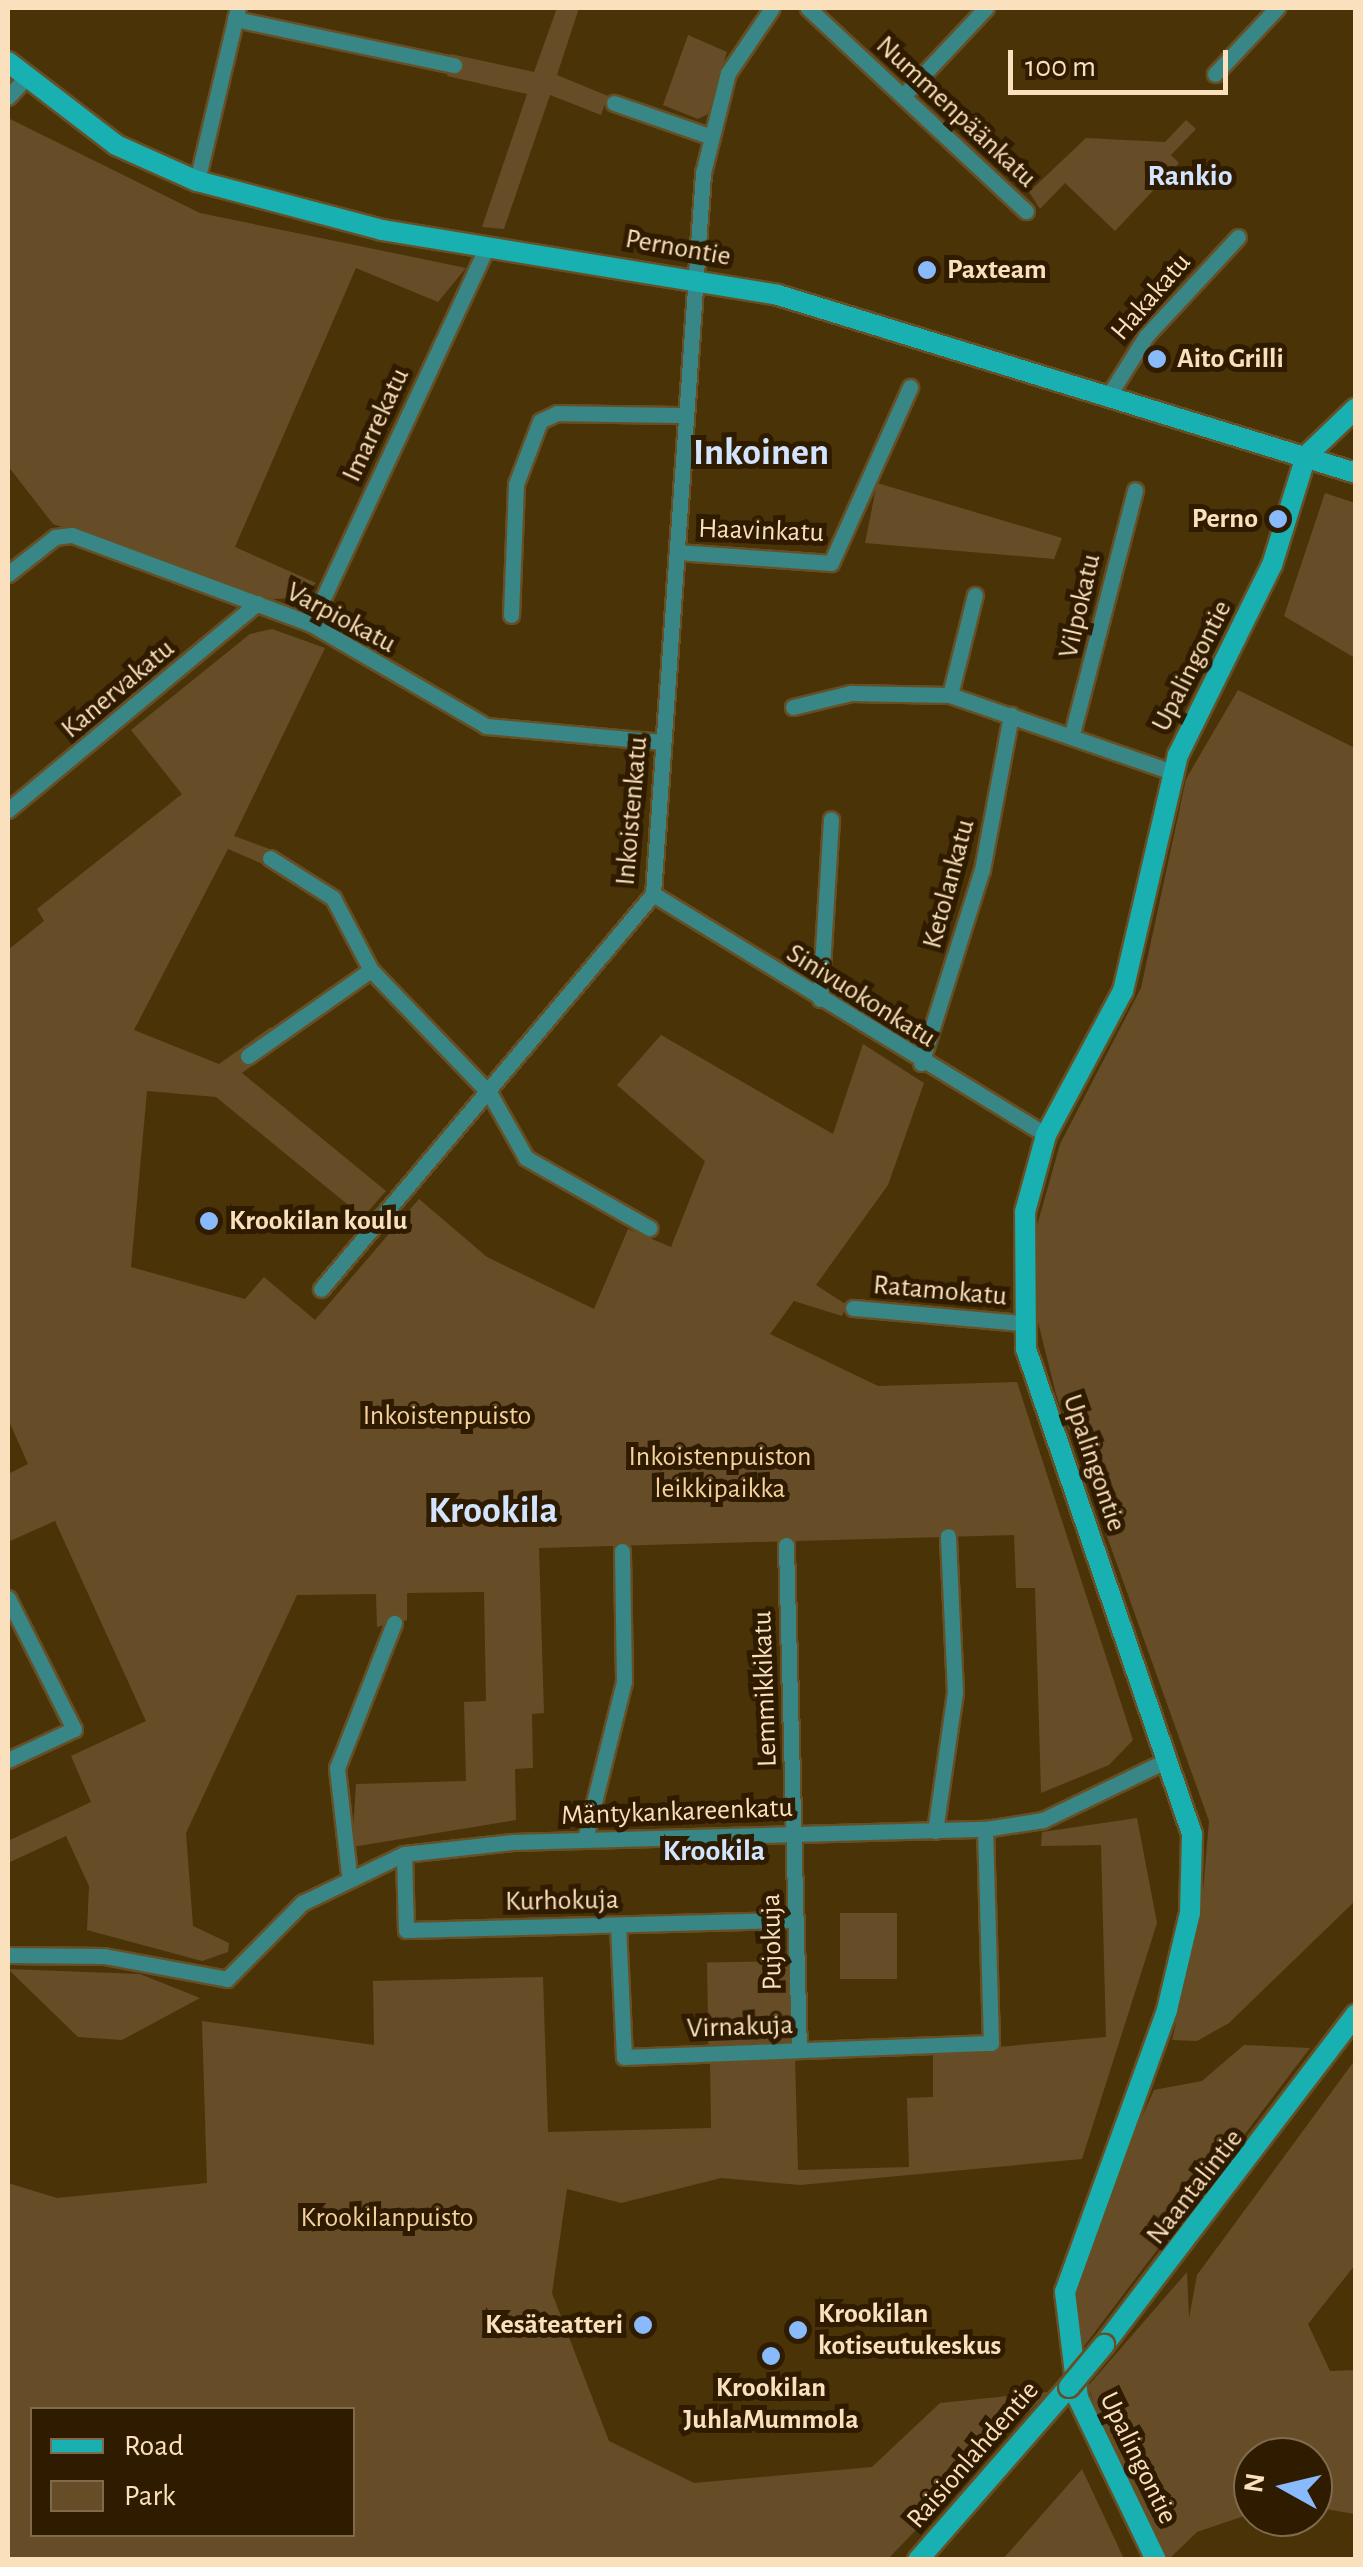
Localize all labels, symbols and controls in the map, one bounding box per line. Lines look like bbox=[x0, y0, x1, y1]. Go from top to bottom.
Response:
street label: Nummenpäänkatu bbox=[869, 29, 1043, 195]
scale bar bbox=[1013, 30, 1233, 92]
text: 100 m bbox=[1025, 52, 1096, 82]
district label: Rankio bbox=[1148, 158, 1232, 194]
street label: Pernontie bbox=[623, 222, 733, 274]
street label: Hakakatu bbox=[1104, 246, 1198, 348]
place label: Paxteam bbox=[947, 253, 1047, 287]
marker: Paxteam bbox=[916, 259, 938, 281]
place label: Aito Grilli bbox=[1177, 342, 1284, 376]
marker: Aito Grilli bbox=[1146, 348, 1168, 370]
street label: Imarrekatu bbox=[335, 363, 417, 487]
district label: Inkoinen bbox=[693, 431, 829, 477]
place label: Perno bbox=[1192, 502, 1258, 536]
marker: Perno bbox=[1267, 508, 1289, 530]
street label: Haavinkatu bbox=[698, 512, 824, 550]
street label: Vilpokatu bbox=[1052, 551, 1108, 661]
street label: Varpiokatu bbox=[281, 575, 401, 661]
street label: Upalingontie bbox=[1145, 595, 1239, 737]
street label: Kanervakatu bbox=[55, 632, 181, 746]
street label: Inkoistenkatu bbox=[609, 735, 655, 887]
street label: Ketolankatu bbox=[916, 816, 982, 952]
street label: Sinivuokonkatu bbox=[780, 937, 942, 1055]
place label: Krookilan koulu bbox=[229, 1204, 407, 1238]
marker: Krookilan koulu bbox=[198, 1210, 220, 1232]
street label: Ratamokatu bbox=[872, 1268, 1008, 1314]
street label: Upalingontie bbox=[1055, 1390, 1133, 1536]
park label: Inkoistenpuisto bbox=[363, 1399, 531, 1433]
park label: Inkoistenpuiston leikkipaikka bbox=[629, 1440, 811, 1506]
district label: Krookila bbox=[428, 1489, 558, 1535]
street label: Lemmikkikatu bbox=[745, 1610, 785, 1768]
street label: Mäntykankareenkatu bbox=[561, 1791, 793, 1833]
district label: Krookila bbox=[663, 1833, 765, 1869]
street label: Kurhokuja bbox=[505, 1883, 619, 1919]
street label: Pujokuja bbox=[754, 1893, 790, 1991]
street label: Virnakuja bbox=[686, 2008, 794, 2046]
street label: Naantalintie bbox=[1140, 2123, 1250, 2251]
park label: Krookilanpuisto bbox=[300, 2201, 474, 2235]
place label: Krookilan kotiseutukeskus bbox=[818, 2297, 1001, 2363]
place label: Kesäteatteri bbox=[485, 2308, 623, 2342]
marker: Kesäteatteri bbox=[632, 2314, 654, 2336]
marker: Krookilan kotiseutukeskus bbox=[787, 2319, 809, 2341]
marker: Krookilan JuhlaMummola bbox=[760, 2345, 782, 2367]
place label: Krookilan JuhlaMummola bbox=[683, 2371, 859, 2437]
street label: Raisionlahdentie bbox=[900, 2374, 1046, 2536]
street label: Upalingontie bbox=[1092, 2387, 1184, 2529]
legend bbox=[30, 2407, 355, 2537]
text: Road bbox=[124, 2431, 184, 2461]
north arrow bbox=[1233, 2437, 1333, 2537]
text: N bbox=[1240, 2472, 1270, 2495]
text: Park bbox=[124, 2481, 176, 2511]

